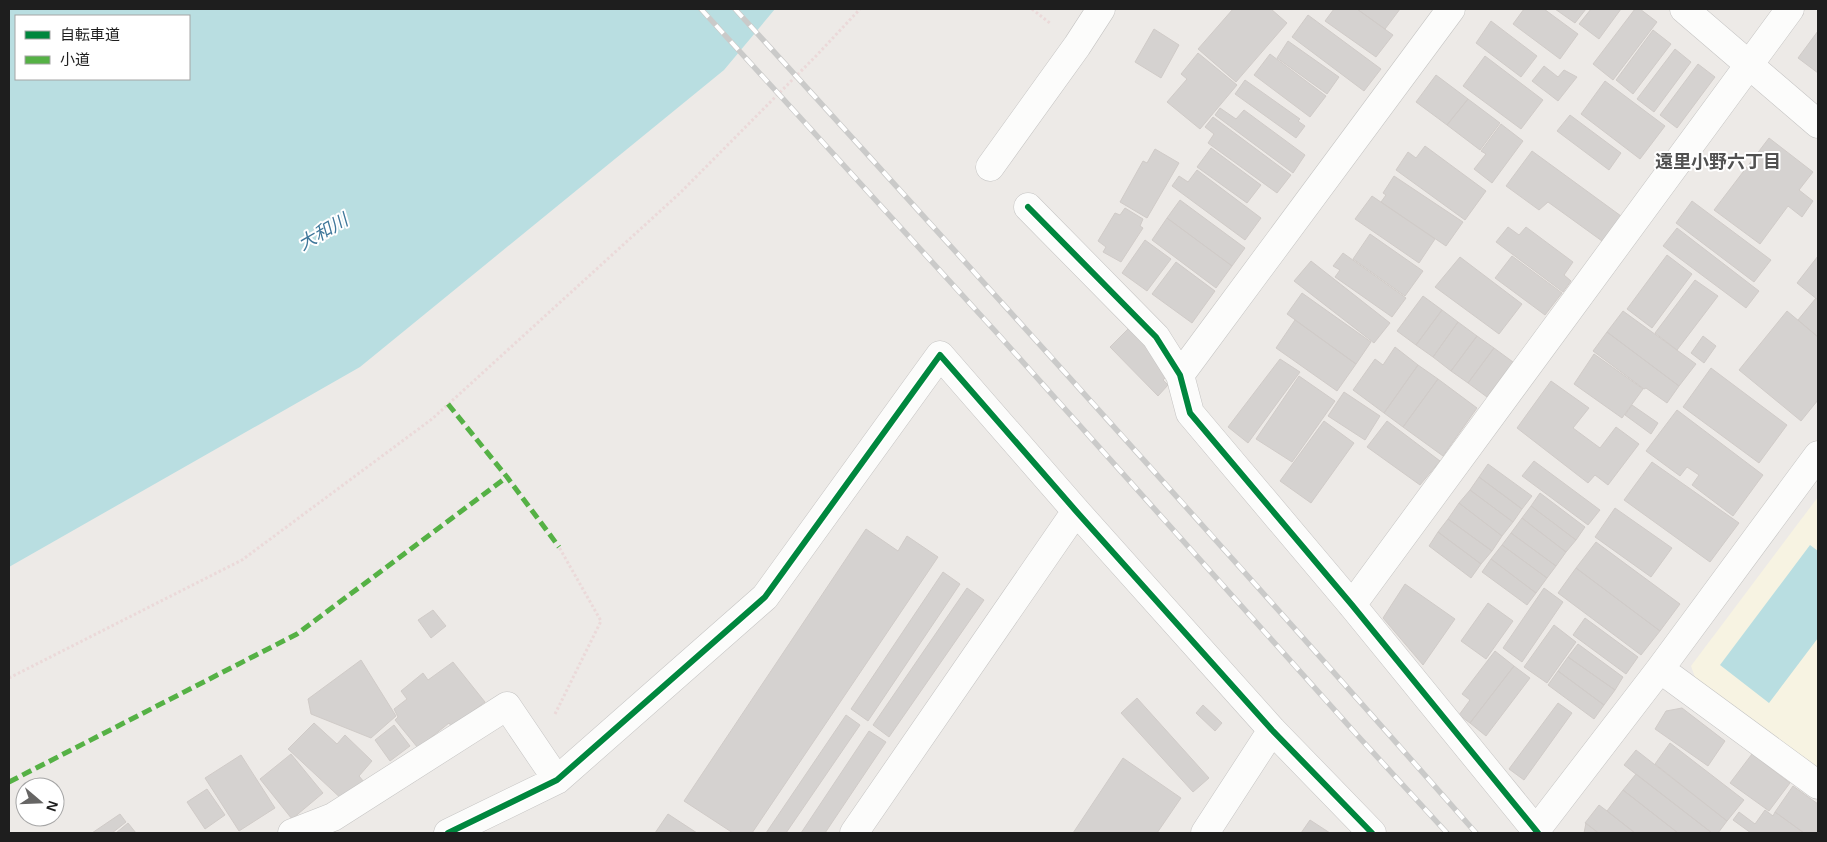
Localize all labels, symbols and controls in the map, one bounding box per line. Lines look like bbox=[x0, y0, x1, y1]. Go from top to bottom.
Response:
legend bbox=[15, 15, 190, 80]
text: 自転車道 bbox=[60, 26, 120, 43]
text: 小道 bbox=[60, 51, 90, 68]
district label: 遠里小野六丁目 bbox=[1655, 152, 1781, 172]
water label: 大和川 bbox=[295, 209, 353, 254]
north arrow bbox=[15, 777, 65, 827]
text: N bbox=[43, 799, 62, 814]

